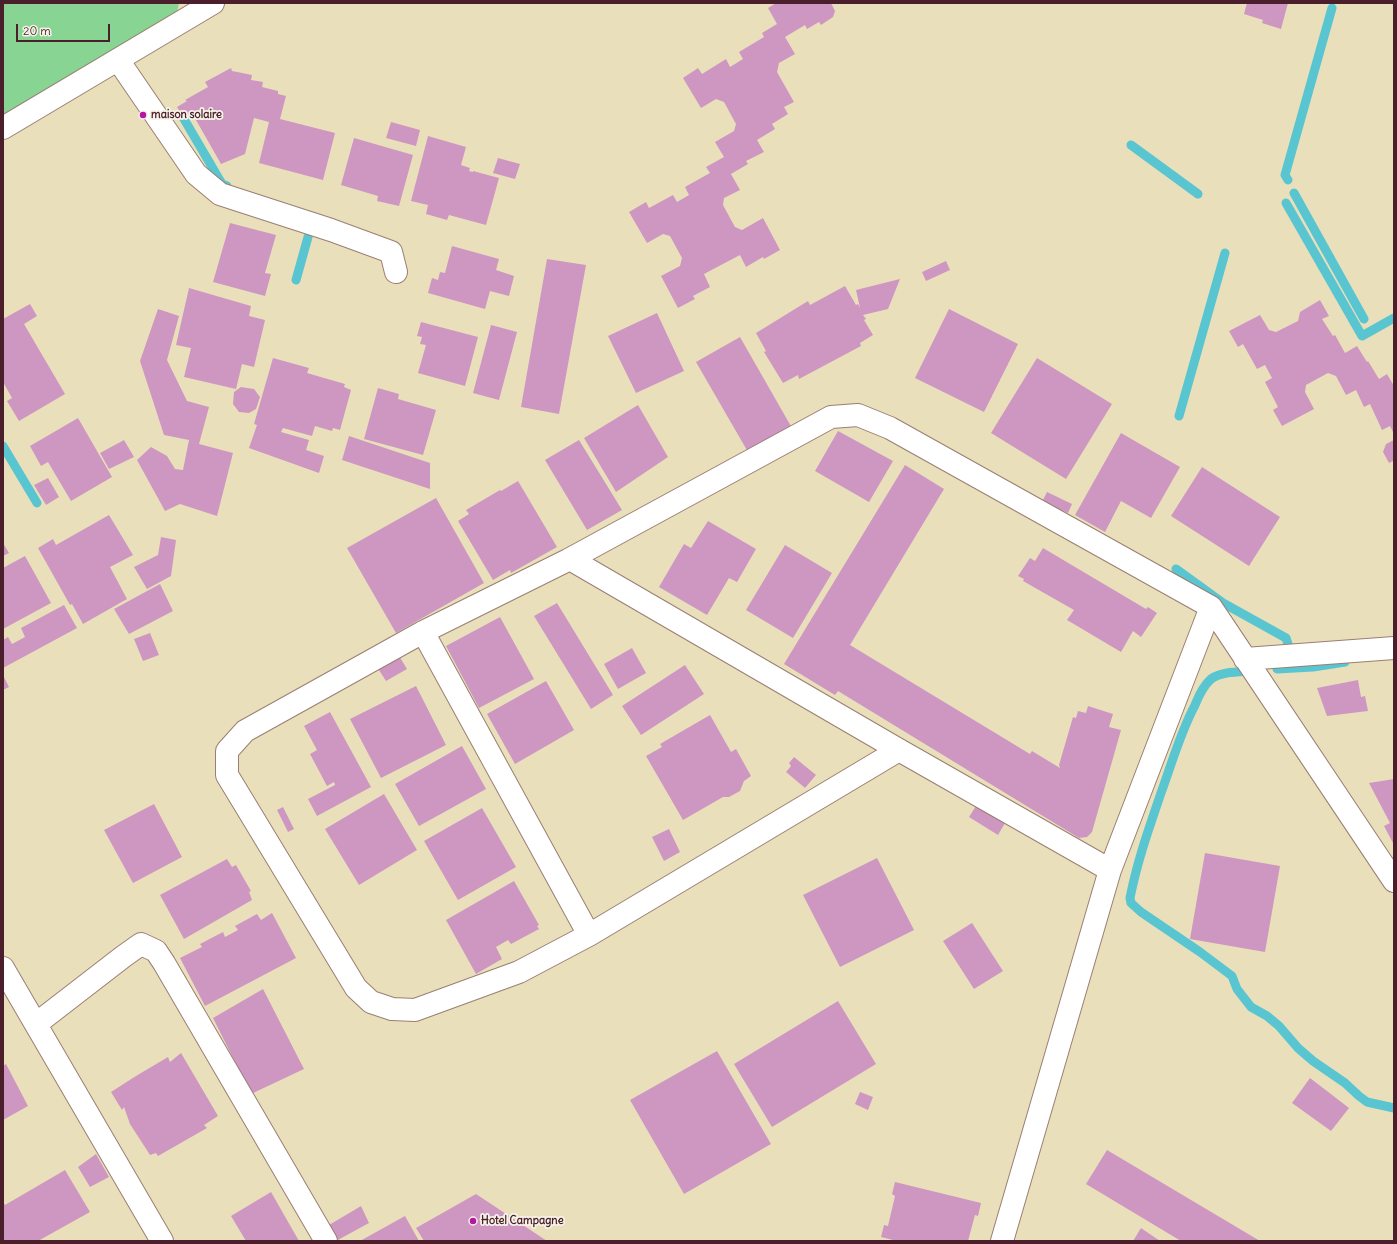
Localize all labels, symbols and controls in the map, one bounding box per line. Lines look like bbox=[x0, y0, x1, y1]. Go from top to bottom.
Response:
scale bar bbox=[18, 16, 112, 42]
text: 20 m bbox=[23, 23, 51, 38]
place label: maison solaire bbox=[151, 108, 222, 122]
marker: maison solaire bbox=[138, 110, 148, 120]
place label: Hotel Campagne bbox=[481, 1214, 564, 1228]
marker: Hotel Campagne bbox=[468, 1216, 478, 1226]

